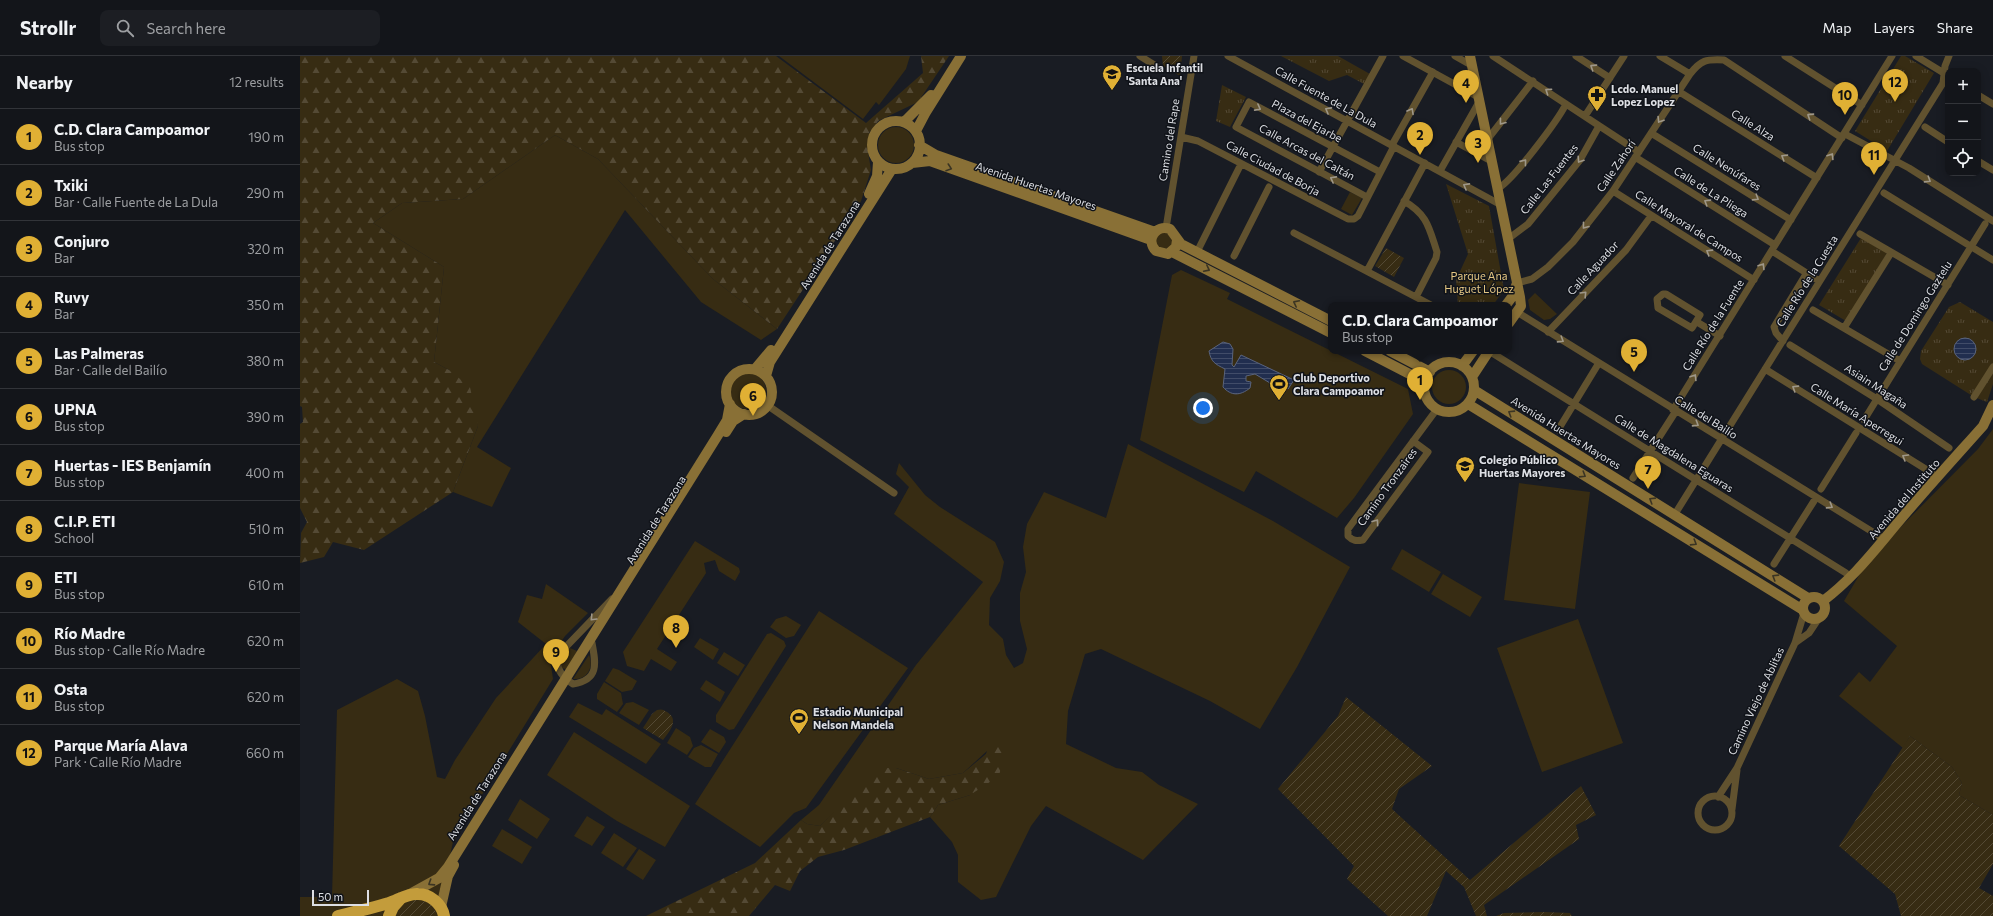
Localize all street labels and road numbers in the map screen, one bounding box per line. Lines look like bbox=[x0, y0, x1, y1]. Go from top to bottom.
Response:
street label: Calle Fuente de La Dula bbox=[1273, 63, 1380, 130]
street label: Plaza del Ejarbe bbox=[1270, 97, 1345, 145]
street label: Camino del Rape bbox=[1156, 98, 1181, 182]
street label: Calle Alza bbox=[1729, 106, 1777, 143]
street label: Calle Arcas del Caltán bbox=[1257, 121, 1357, 182]
street label: Calle Zahorí bbox=[1593, 136, 1638, 194]
street label: Calle Ciudad de Borja bbox=[1224, 137, 1323, 198]
street label: Calle Nenúfares bbox=[1691, 140, 1764, 193]
street label: Calle Las Fuentes bbox=[1517, 141, 1580, 216]
street label: Avenida Huertas Mayores bbox=[974, 159, 1098, 212]
street label: Calle de La Pliega bbox=[1672, 163, 1751, 220]
street label: Calle Mayoral de Campos bbox=[1633, 187, 1746, 264]
street label: Avenida de Tarazona bbox=[797, 198, 862, 291]
street label: Calle Río de la Cuesta bbox=[1773, 233, 1840, 329]
street label: Calle Aguador bbox=[1564, 237, 1621, 297]
street label: Calle de Domingo Gaztelu bbox=[1875, 258, 1954, 373]
street label: Calle Río de la Fuente bbox=[1679, 277, 1746, 373]
street label: Asiain Magaña bbox=[1842, 360, 1910, 411]
street label: Calle María Aperregui bbox=[1808, 380, 1906, 448]
street label: Calle del Bailío bbox=[1672, 392, 1740, 441]
street label: Avenida Huertas Mayores bbox=[1509, 393, 1624, 472]
street label: Calle de Magdalena Eguaras bbox=[1613, 411, 1736, 494]
street label: Camino Tronzaires bbox=[1354, 445, 1419, 528]
street label: Avenida del Instituto bbox=[1865, 456, 1942, 541]
street label: Avenida de Tarazona bbox=[623, 473, 688, 566]
street label: Camino Viejo de Ablitas bbox=[1725, 645, 1786, 757]
street label: Avenida de Tarazona bbox=[444, 749, 509, 842]

